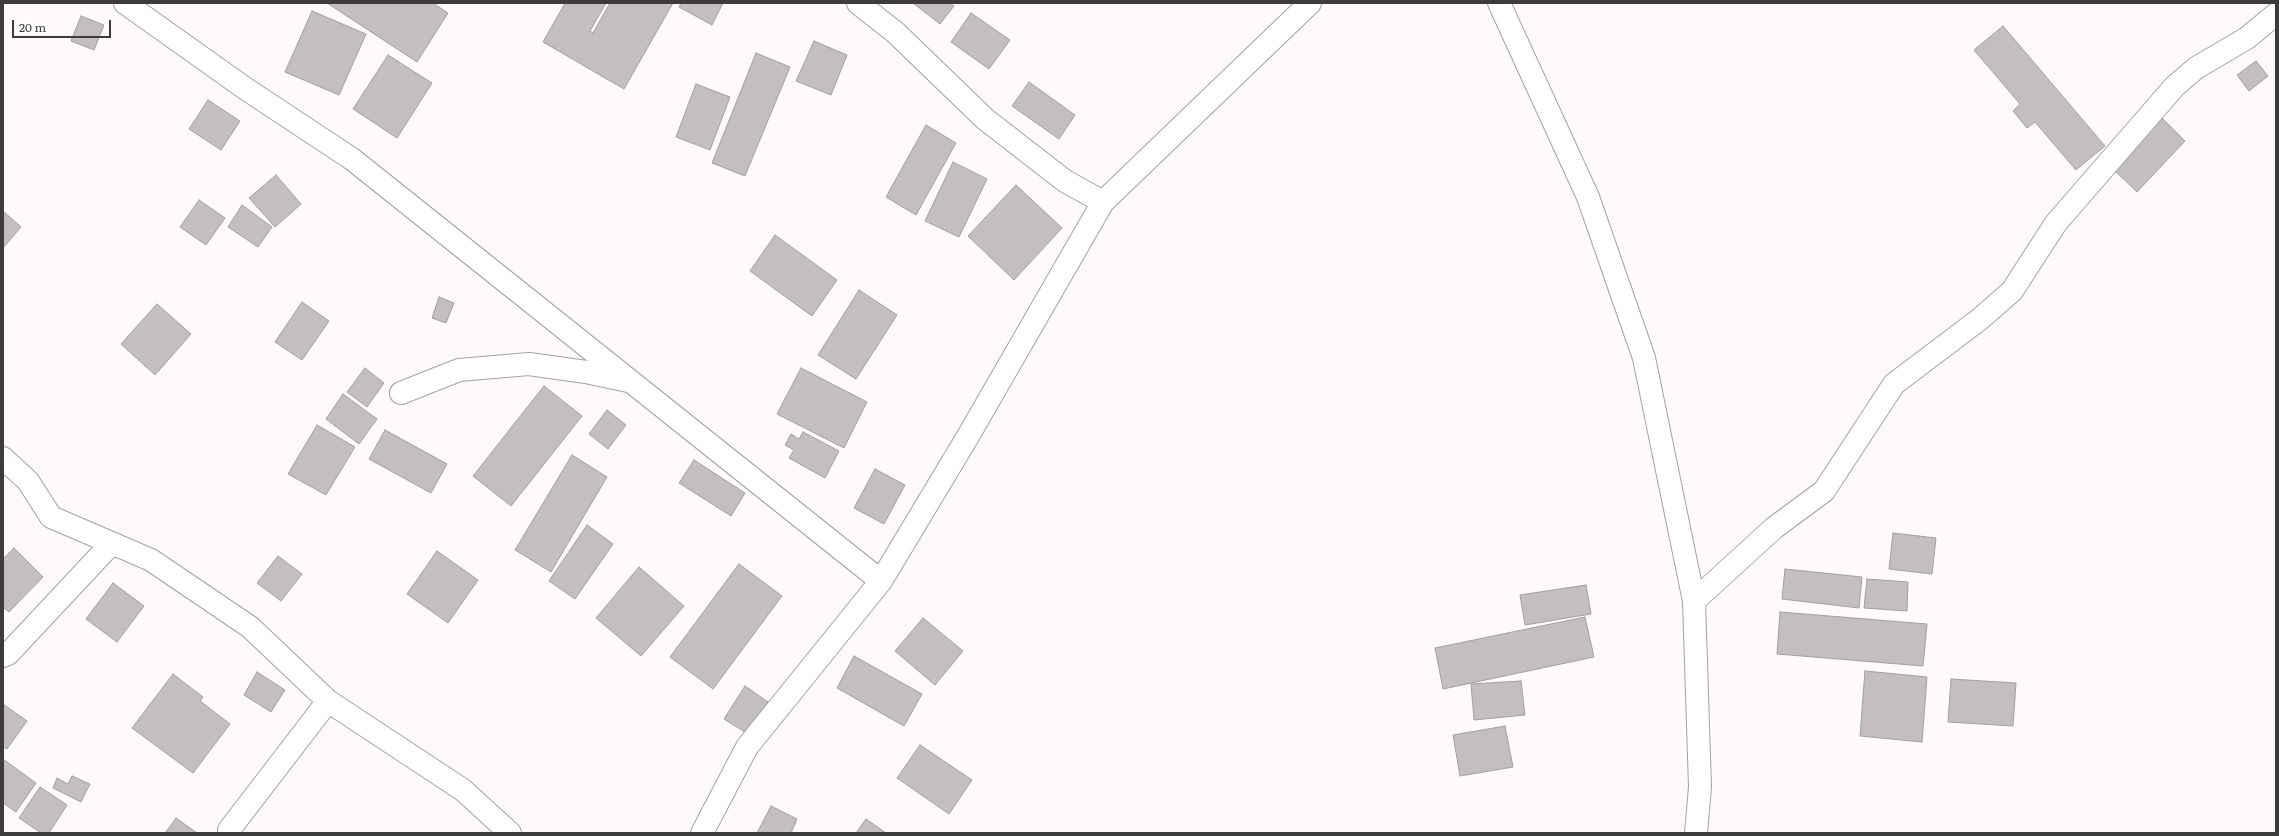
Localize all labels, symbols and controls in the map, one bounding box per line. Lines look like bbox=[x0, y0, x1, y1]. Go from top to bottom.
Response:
scale bar bbox=[14, 12, 113, 38]
text: 20 m bbox=[19, 18, 46, 36]

